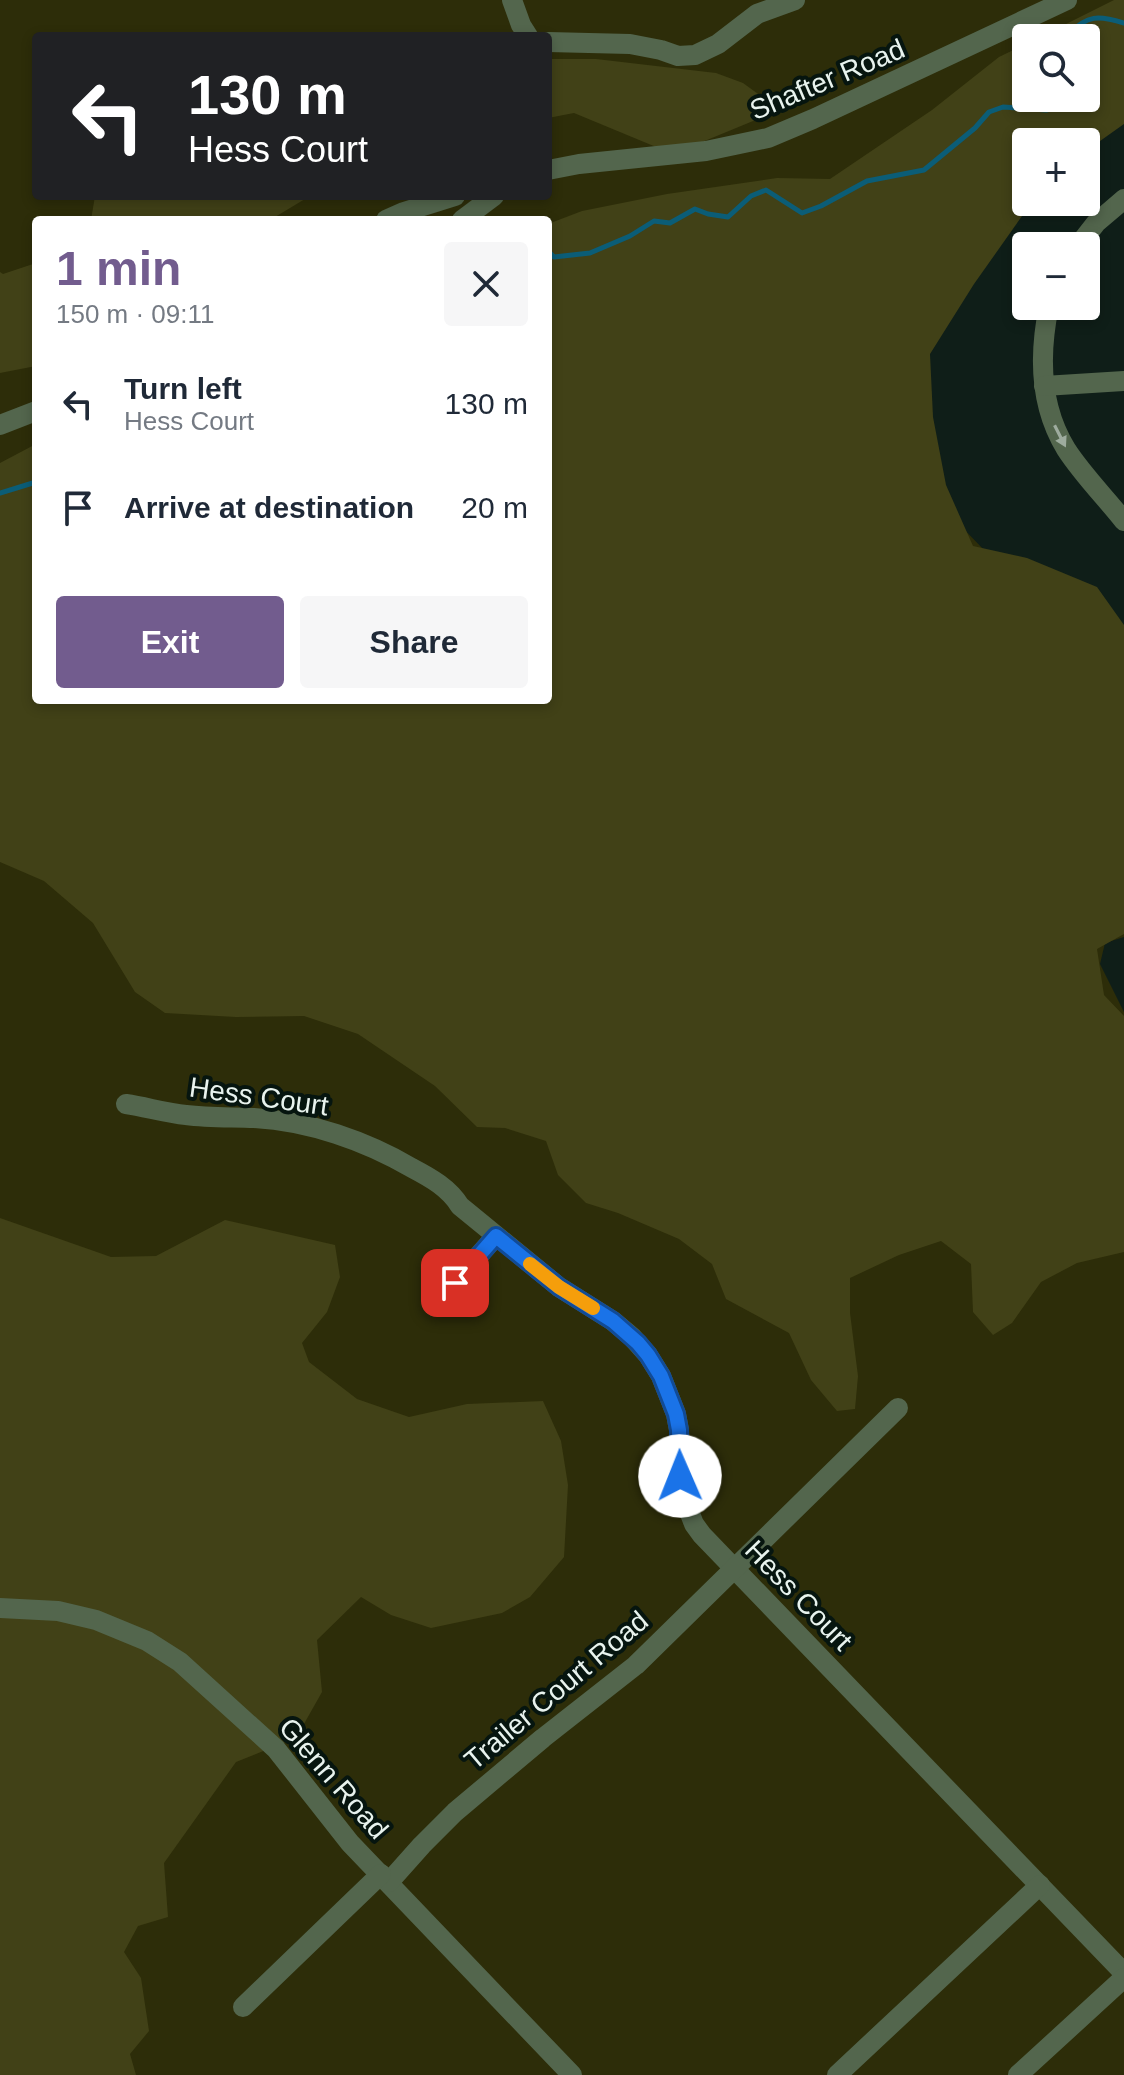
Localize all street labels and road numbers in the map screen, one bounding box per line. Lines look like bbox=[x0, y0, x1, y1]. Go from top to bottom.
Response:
street label: Shafter Road bbox=[745, 33, 909, 126]
street label: Hess Court bbox=[187, 1071, 331, 1122]
street label: Hess Court bbox=[739, 1534, 859, 1657]
street label: Trailer Court Road bbox=[459, 1605, 654, 1776]
street label: Glenn Road bbox=[273, 1712, 394, 1845]

